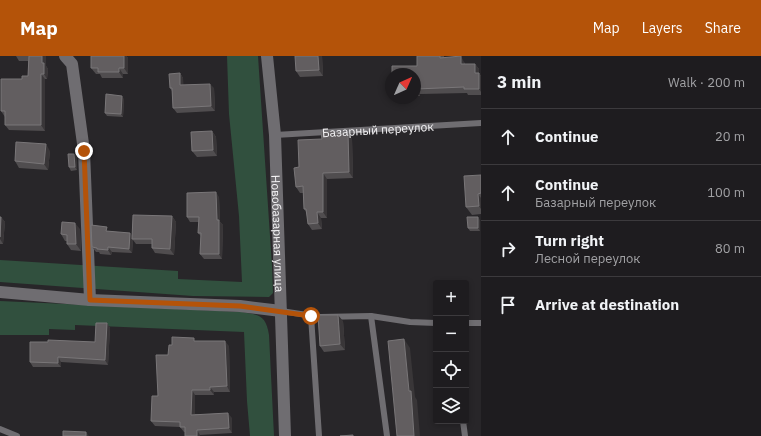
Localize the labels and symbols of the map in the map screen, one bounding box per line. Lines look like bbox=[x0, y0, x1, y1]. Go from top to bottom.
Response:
north arrow bbox=[385, 68, 421, 104]
street label: Базарный переулок bbox=[321, 118, 435, 140]
route end bbox=[75, 142, 93, 160]
street label: Новобазарная улица bbox=[269, 175, 288, 293]
route start bbox=[302, 307, 320, 325]

